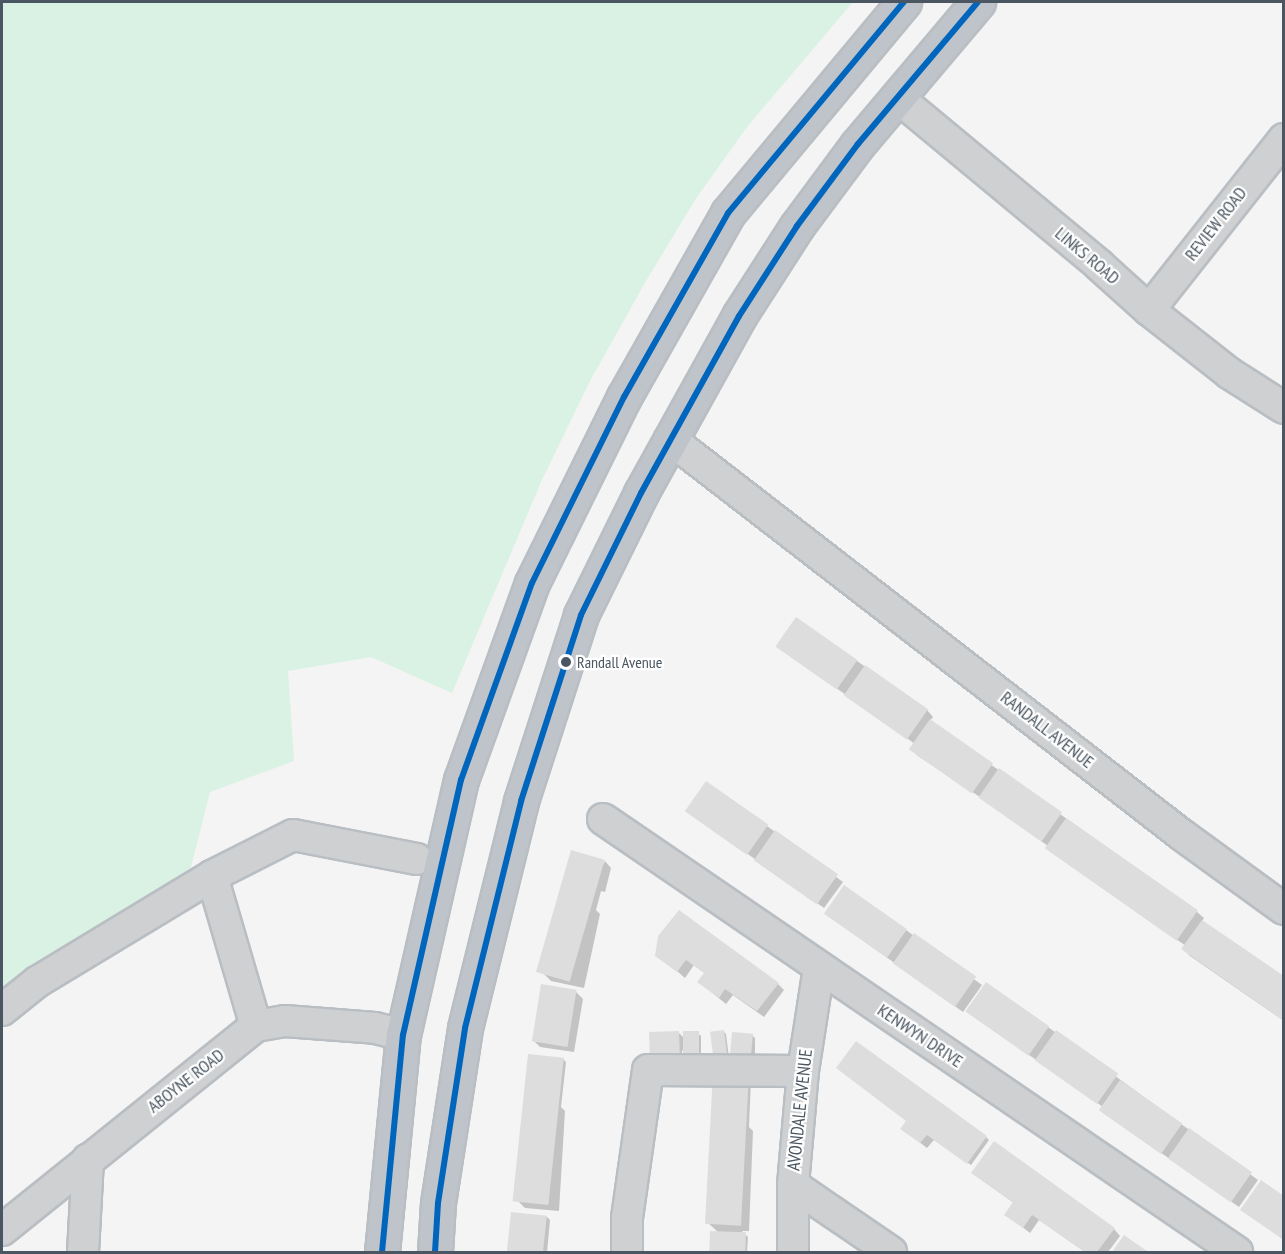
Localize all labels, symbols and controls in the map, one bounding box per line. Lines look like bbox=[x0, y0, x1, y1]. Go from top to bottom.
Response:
street label: REVIEW ROAD bbox=[1180, 183, 1252, 265]
street label: LINKS ROAD bbox=[1050, 223, 1124, 289]
place label: Randall Avenue bbox=[577, 652, 663, 672]
marker: Randall Avenue bbox=[560, 656, 572, 668]
street label: RANDALL AVENUE bbox=[996, 687, 1098, 773]
street label: KENWYN DRIVE bbox=[873, 1000, 967, 1072]
street label: ABOYNE ROAD bbox=[143, 1044, 229, 1118]
street label: AVONDALE AVENUE bbox=[783, 1048, 817, 1172]

